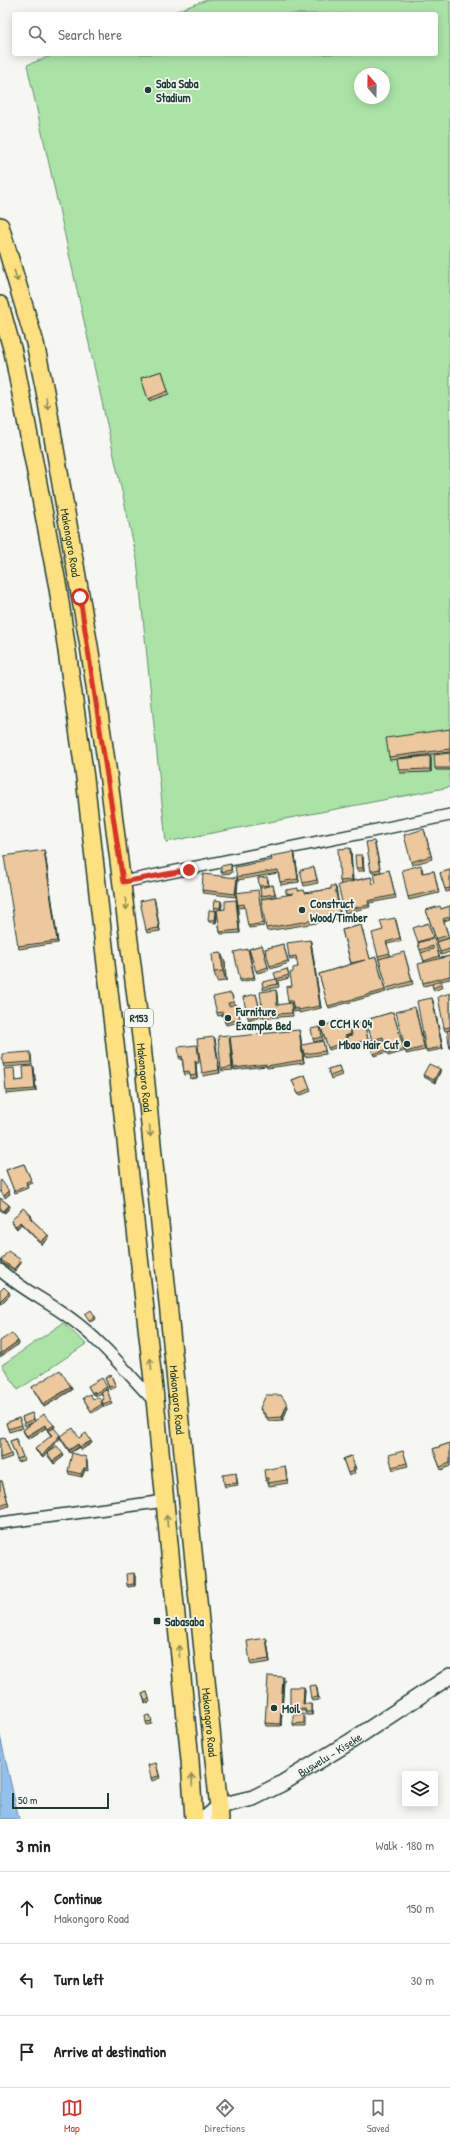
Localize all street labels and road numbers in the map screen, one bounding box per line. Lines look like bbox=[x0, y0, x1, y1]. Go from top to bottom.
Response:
street label: Makongoro Road bbox=[57, 507, 85, 578]
road number: R153 bbox=[125, 1009, 153, 1027]
street label: Makongoro Road bbox=[133, 1042, 157, 1113]
street label: Makongoro Road bbox=[166, 1364, 190, 1435]
street label: Makongoro Road bbox=[198, 1687, 222, 1758]
street label: Buswelu - Kiseke bbox=[294, 1728, 365, 1781]

